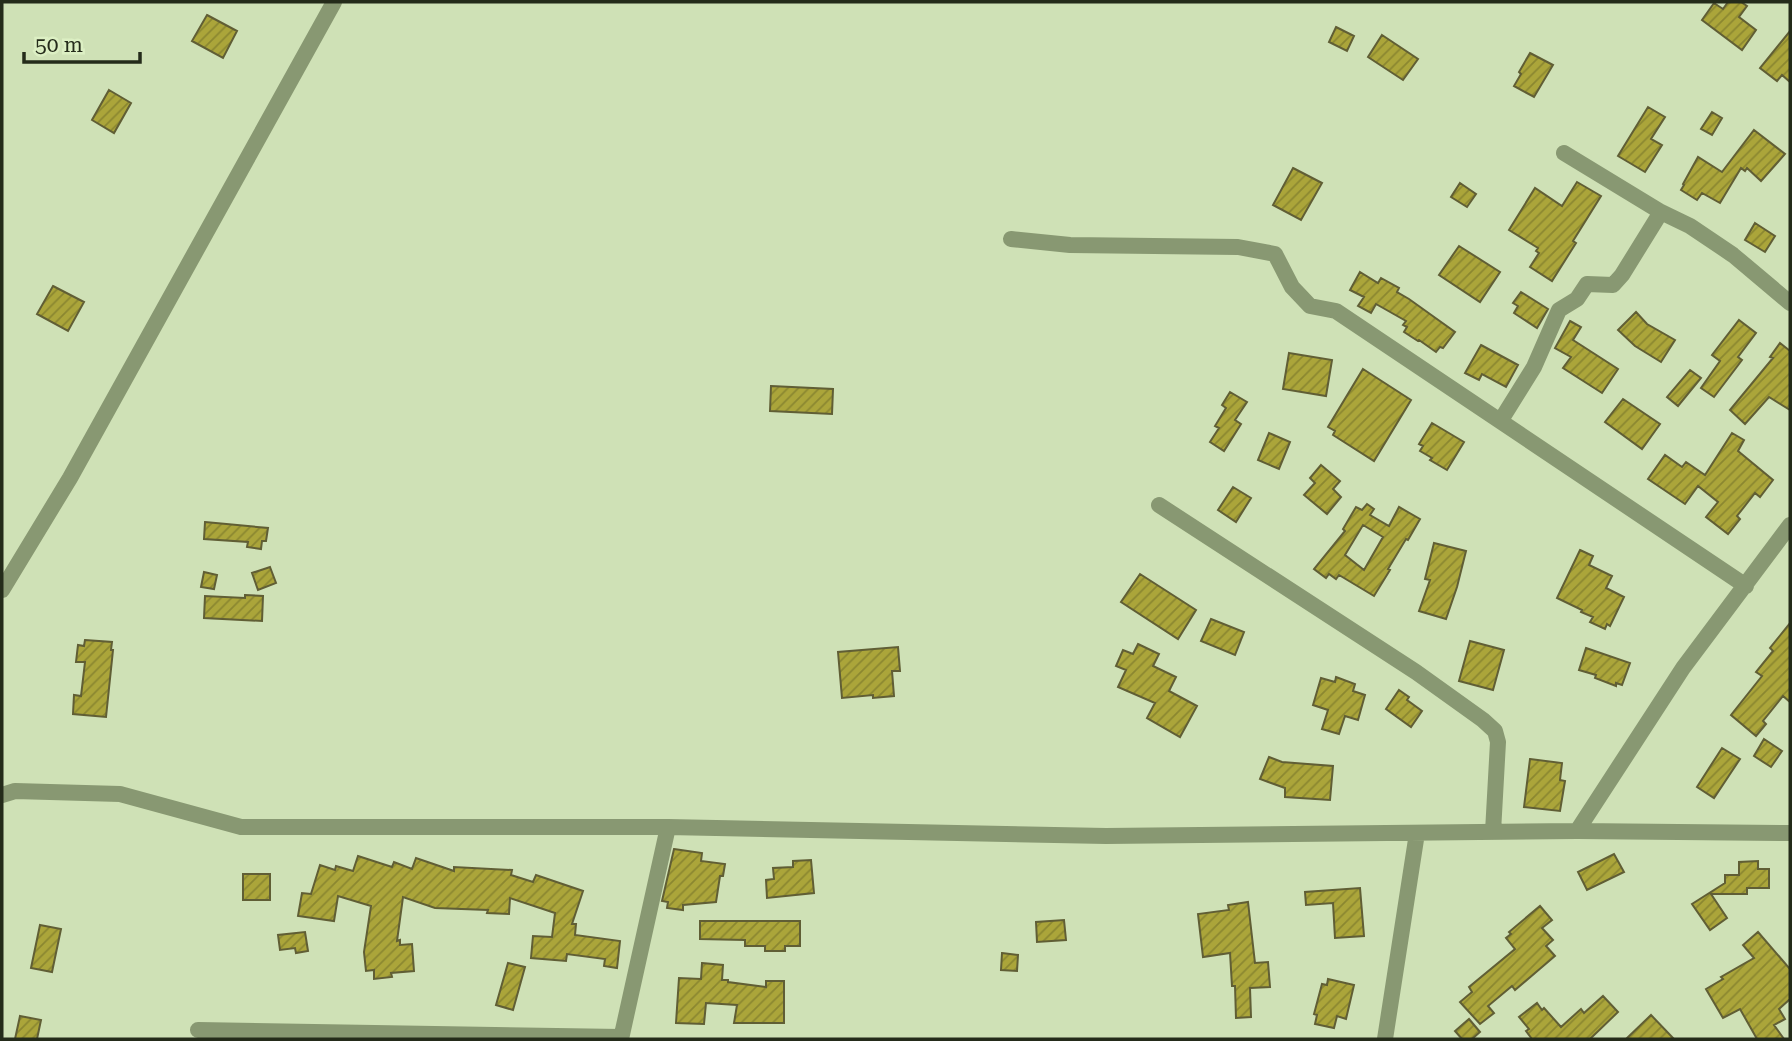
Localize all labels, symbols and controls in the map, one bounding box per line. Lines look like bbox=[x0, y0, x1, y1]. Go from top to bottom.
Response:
scale bar bbox=[24, 21, 140, 65]
text: 50 m bbox=[35, 33, 83, 57]

